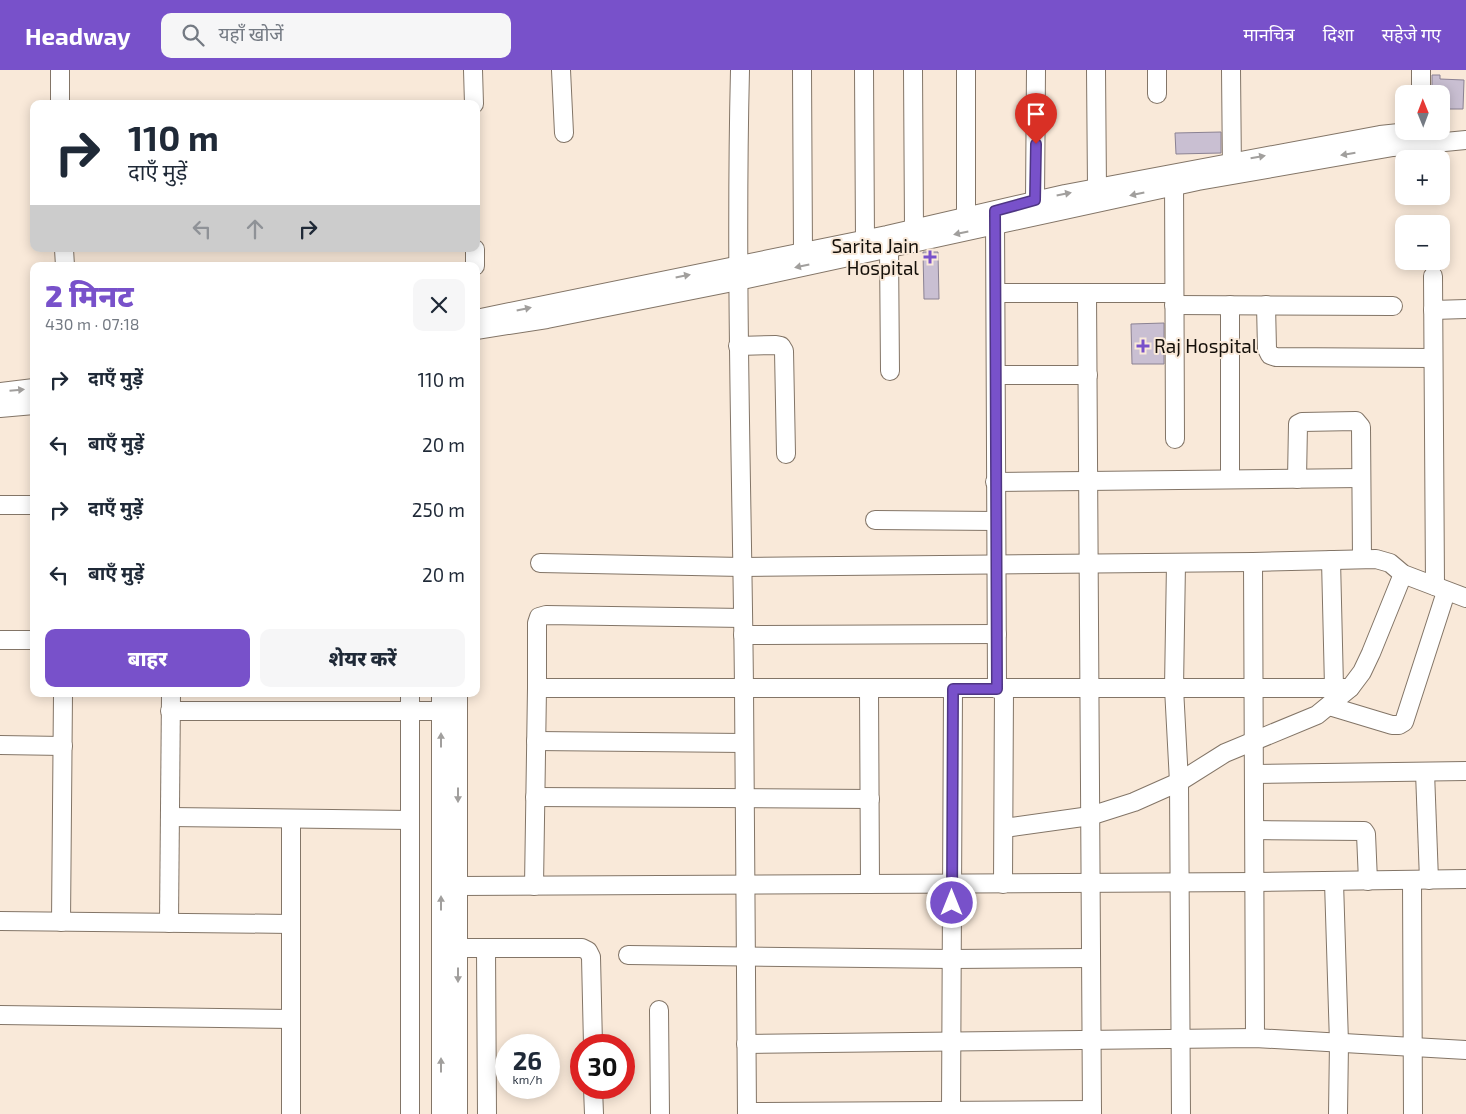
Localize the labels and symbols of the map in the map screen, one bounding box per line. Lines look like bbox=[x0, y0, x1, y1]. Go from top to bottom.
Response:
north arrow bbox=[1395, 85, 1450, 140]
pin bbox=[1015, 93, 1057, 144]
one-way arrow bbox=[1340, 150, 1356, 158]
one-way arrow bbox=[1251, 152, 1267, 160]
one-way arrow bbox=[1057, 190, 1073, 198]
one-way arrow bbox=[1129, 190, 1144, 198]
one-way arrow bbox=[954, 229, 969, 237]
place label: Sarita Jain Hospital bbox=[831, 234, 919, 279]
marker: Sarita Jain Hospital bbox=[923, 250, 937, 264]
one-way arrow bbox=[794, 263, 810, 271]
one-way arrow bbox=[675, 271, 691, 279]
one-way arrow bbox=[516, 305, 532, 313]
place label: Raj Hospital bbox=[1154, 334, 1258, 357]
marker: Raj Hospital bbox=[1136, 339, 1150, 353]
one-way arrow bbox=[9, 386, 25, 394]
one-way arrow bbox=[437, 732, 445, 748]
one-way arrow bbox=[454, 787, 462, 803]
position arrow bbox=[925, 876, 977, 928]
one-way arrow bbox=[437, 895, 445, 911]
one-way arrow bbox=[454, 967, 462, 983]
speed limit sign: 30 bbox=[570, 1034, 635, 1099]
one-way arrow bbox=[437, 1057, 445, 1073]

